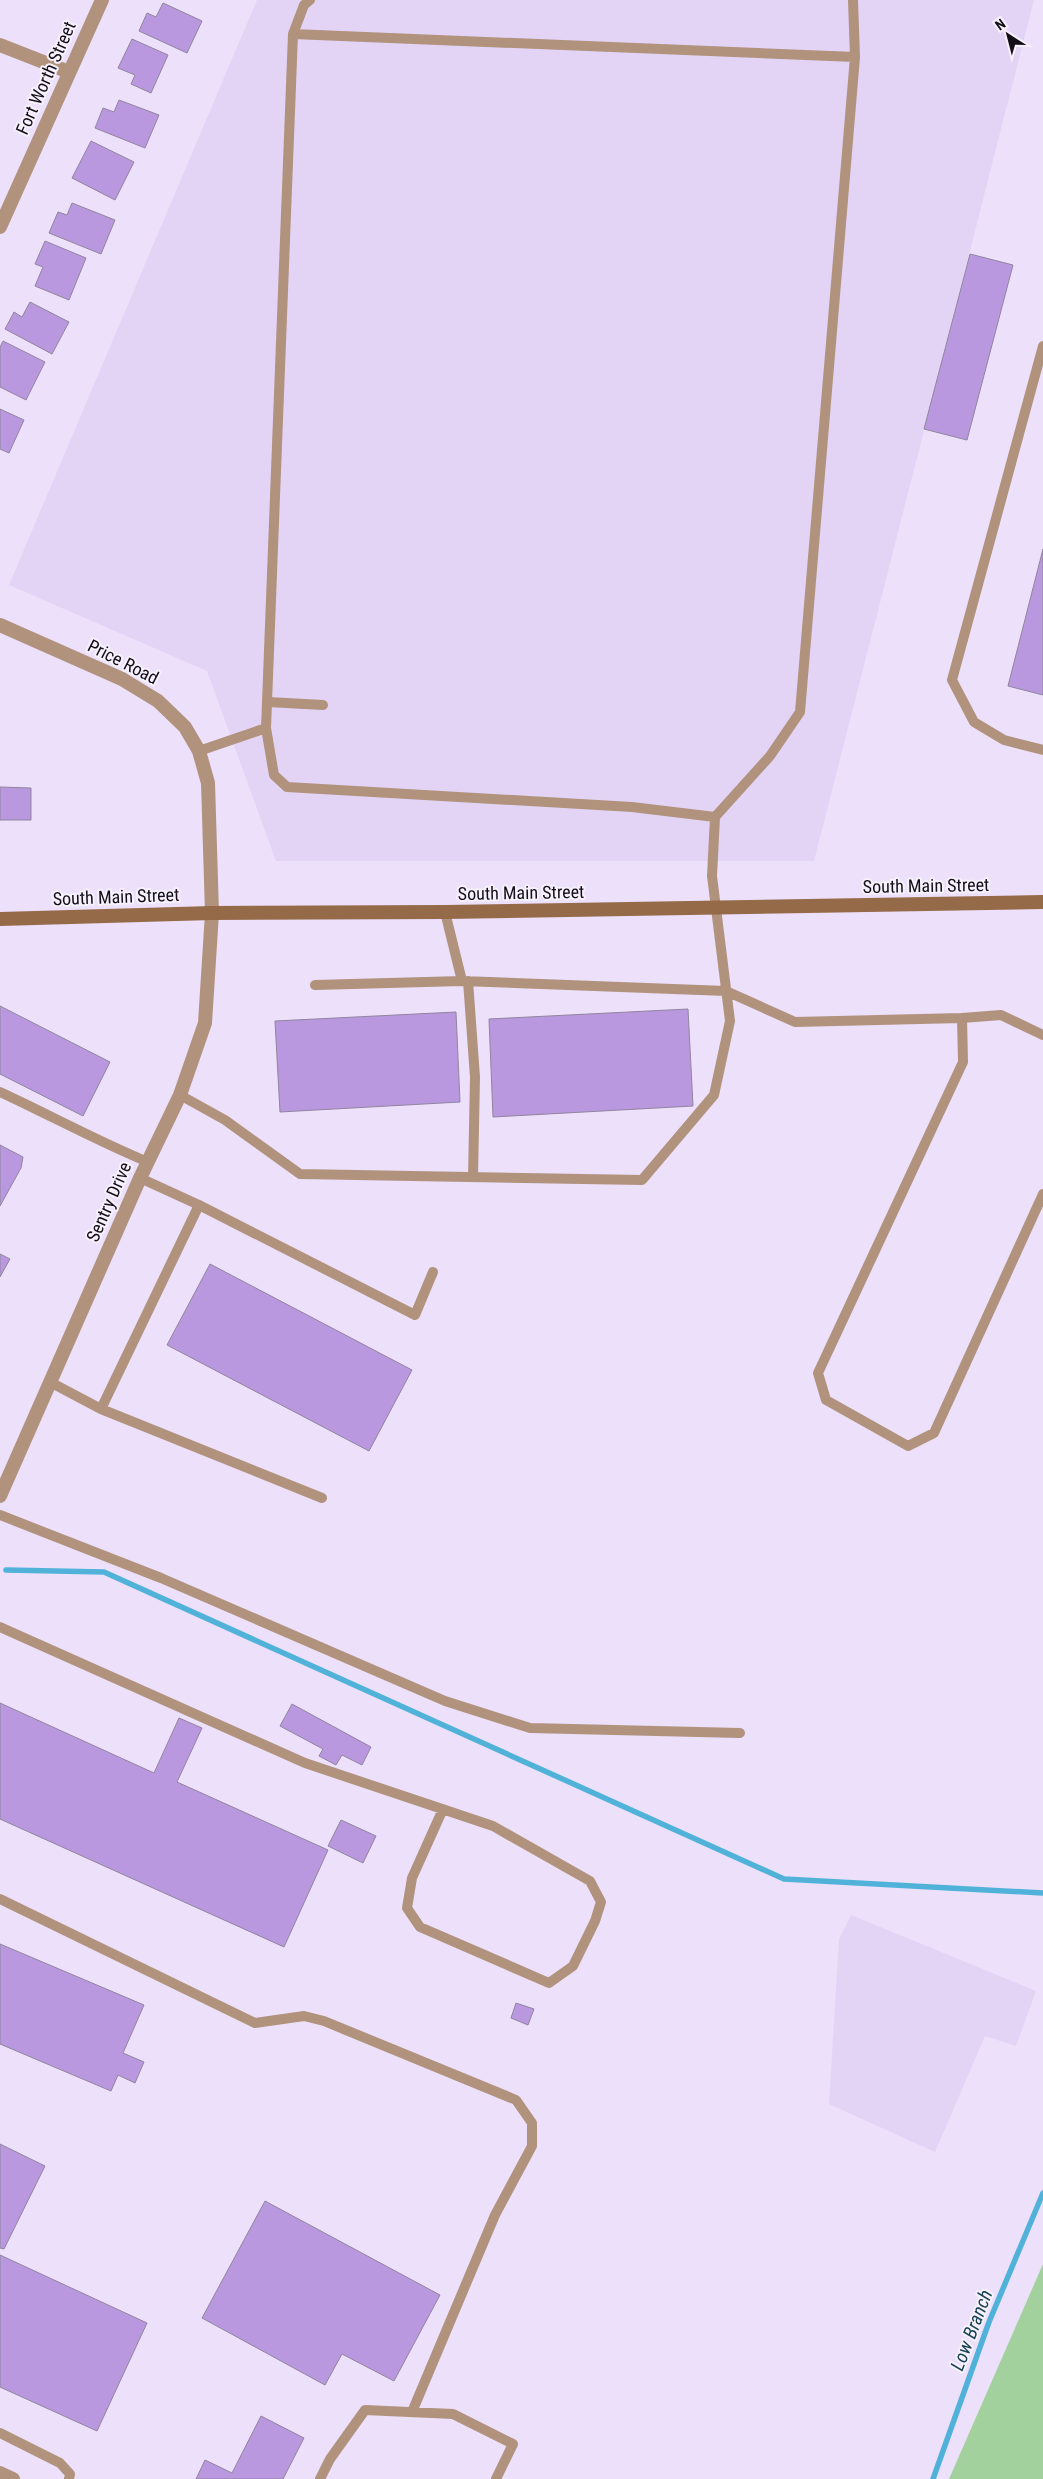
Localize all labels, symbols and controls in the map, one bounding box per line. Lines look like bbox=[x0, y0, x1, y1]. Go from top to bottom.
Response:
north arrow bbox=[983, 10, 1033, 60]
text: N bbox=[992, 15, 1009, 33]
street label: Fort Worth Street bbox=[11, 18, 80, 138]
street label: Price Road bbox=[84, 635, 162, 688]
street label: South Main Street bbox=[863, 874, 989, 897]
street label: South Main Street bbox=[458, 881, 584, 904]
street label: South Main Street bbox=[52, 884, 180, 909]
street label: Sentry Drive bbox=[82, 1159, 135, 1245]
water label: Low Branch bbox=[946, 2286, 997, 2374]

